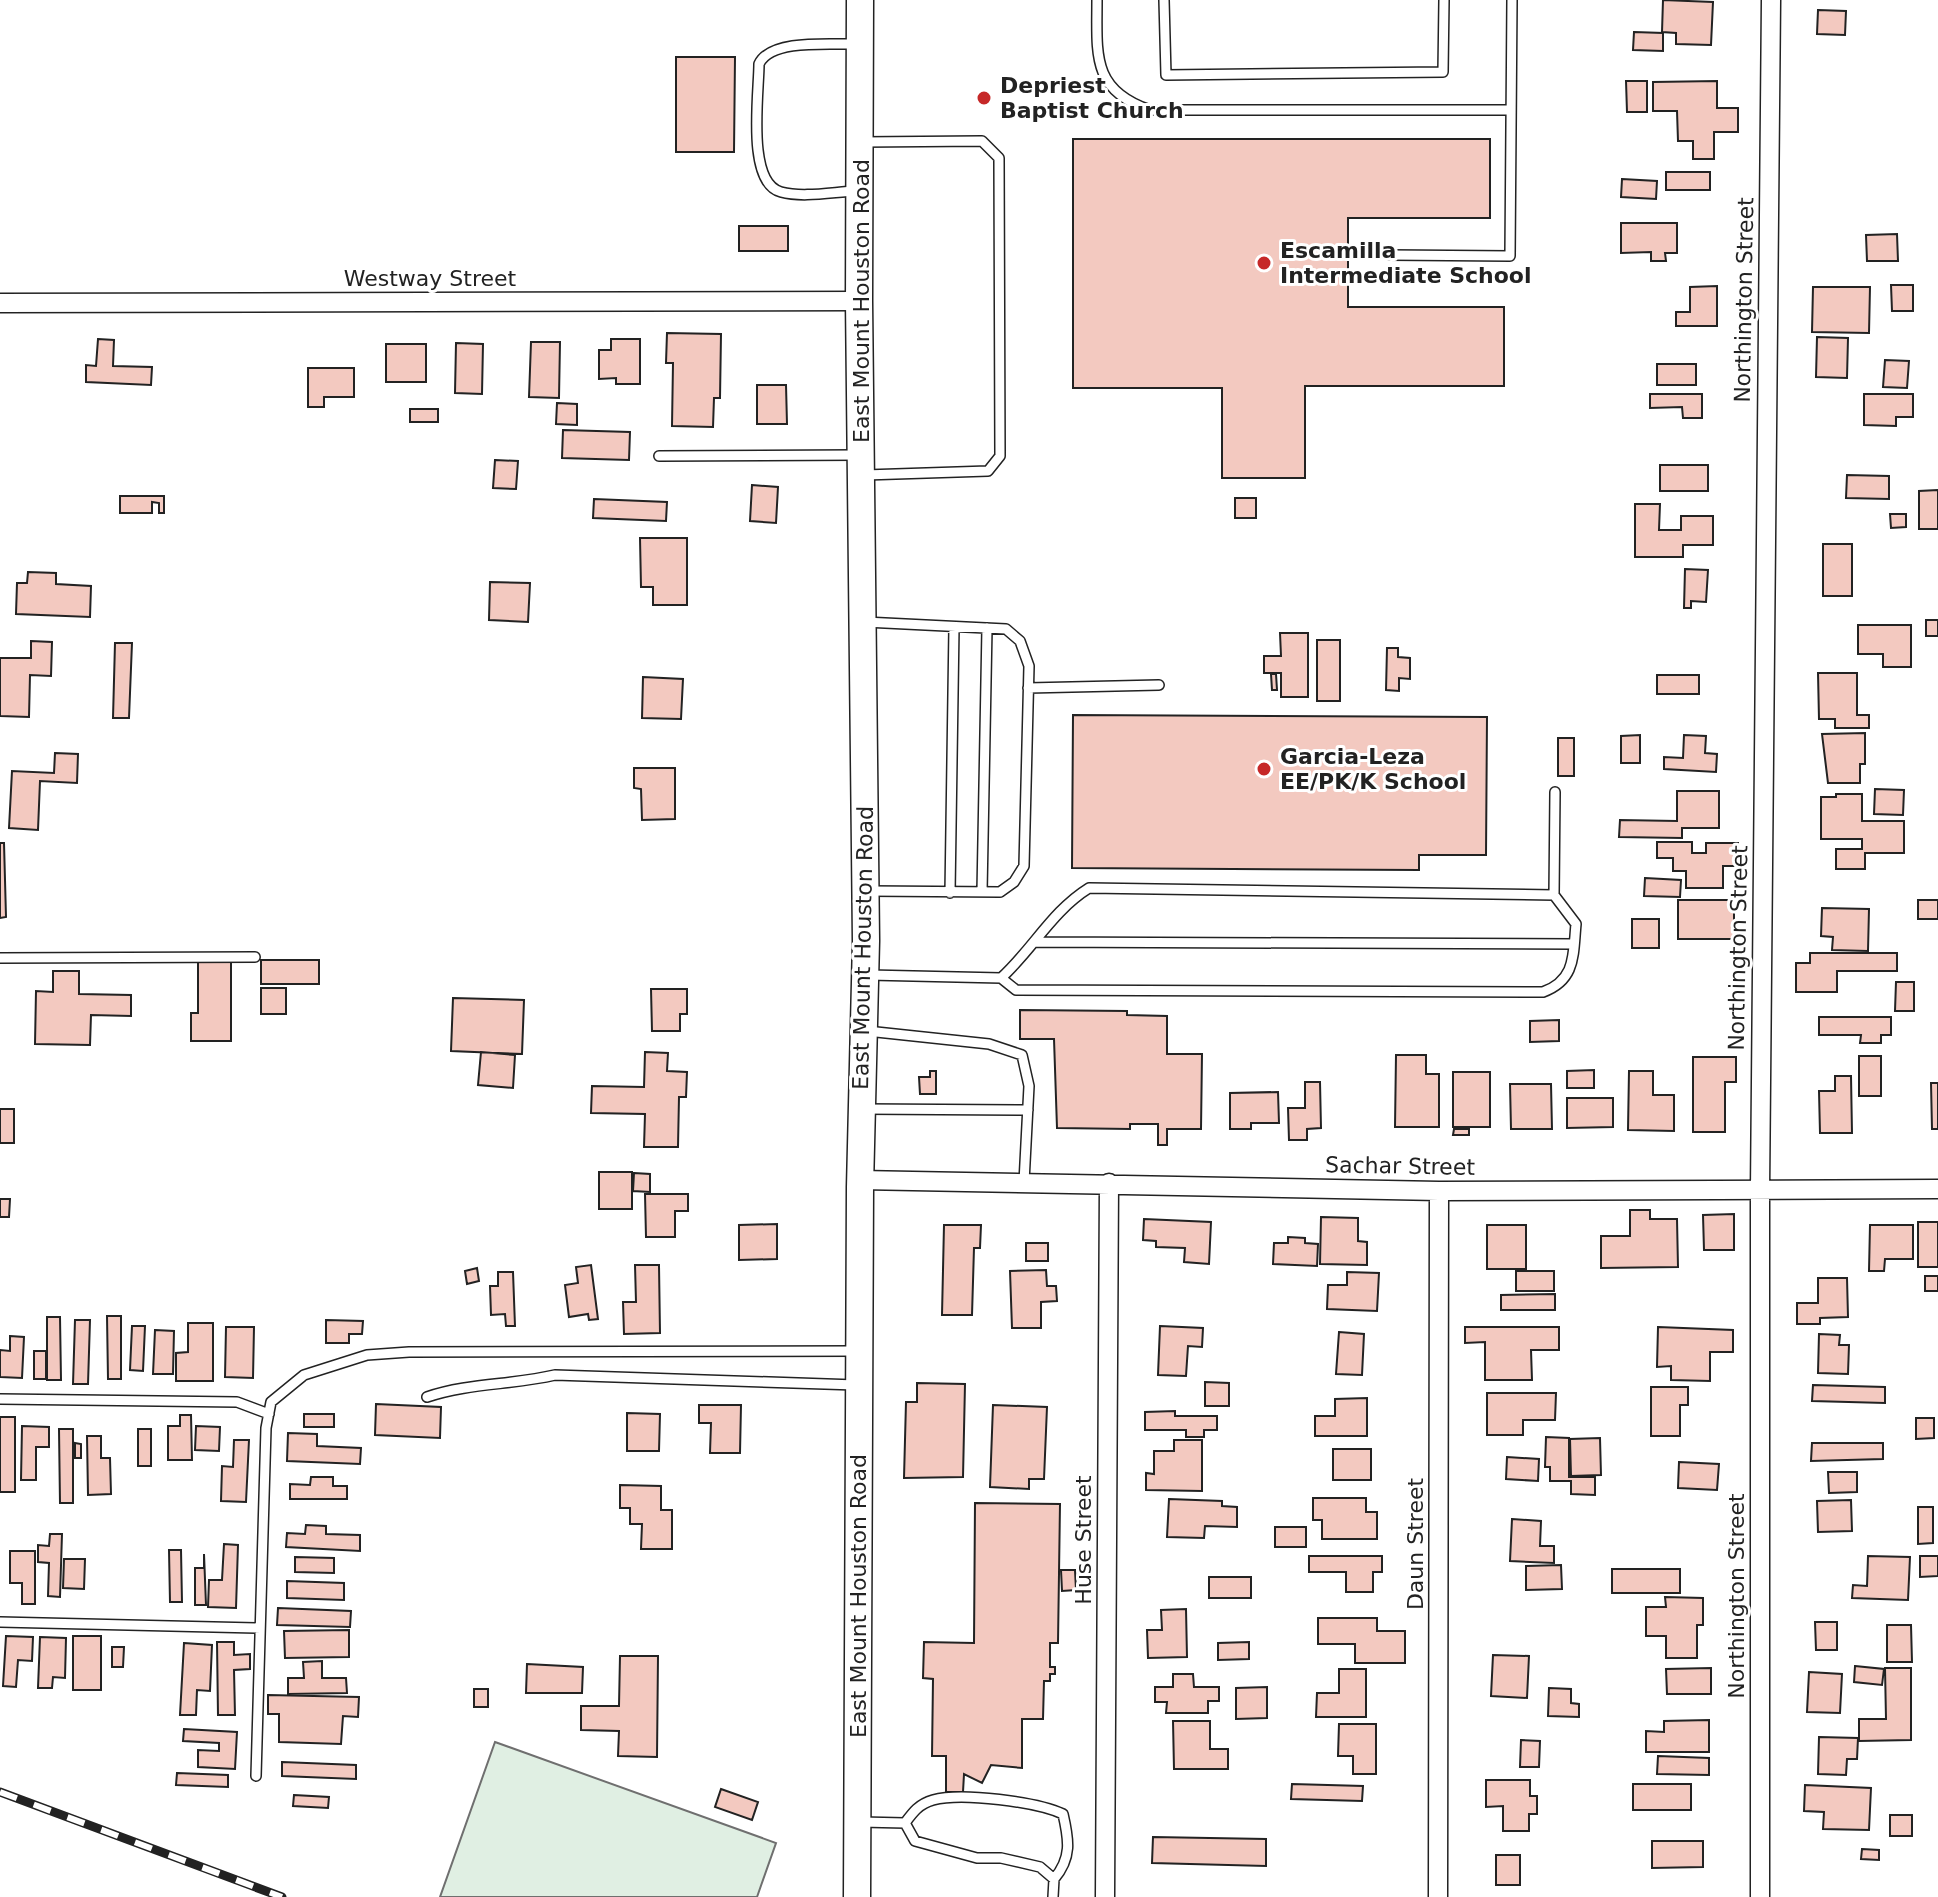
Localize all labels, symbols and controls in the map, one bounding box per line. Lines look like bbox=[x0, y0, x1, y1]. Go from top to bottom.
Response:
place label: Depriest Baptist Church bbox=[1000, 73, 1184, 123]
marker: Depriest Baptist Church bbox=[975, 89, 993, 107]
street label: East Mount Houston Road bbox=[849, 159, 874, 443]
street label: Northington Street bbox=[1730, 197, 1758, 403]
place label: Escamilla Intermediate School bbox=[1280, 238, 1532, 288]
marker: Escamilla Intermediate School bbox=[1255, 254, 1273, 272]
street label: Westway Street bbox=[344, 266, 517, 291]
place label: Garcia-Leza EE/PK/K School bbox=[1280, 744, 1466, 794]
marker: Garcia-Leza EE/PK/K School bbox=[1255, 760, 1273, 778]
street label: East Mount Houston Road bbox=[848, 806, 878, 1090]
street label: Northington Street bbox=[1724, 845, 1752, 1051]
street label: Sachar Street bbox=[1325, 1152, 1476, 1180]
street label: East Mount Houston Road bbox=[846, 1454, 871, 1738]
street label: Huse Street bbox=[1071, 1475, 1096, 1605]
street label: Daun Street bbox=[1403, 1478, 1428, 1610]
street label: Northington Street bbox=[1724, 1493, 1749, 1699]

